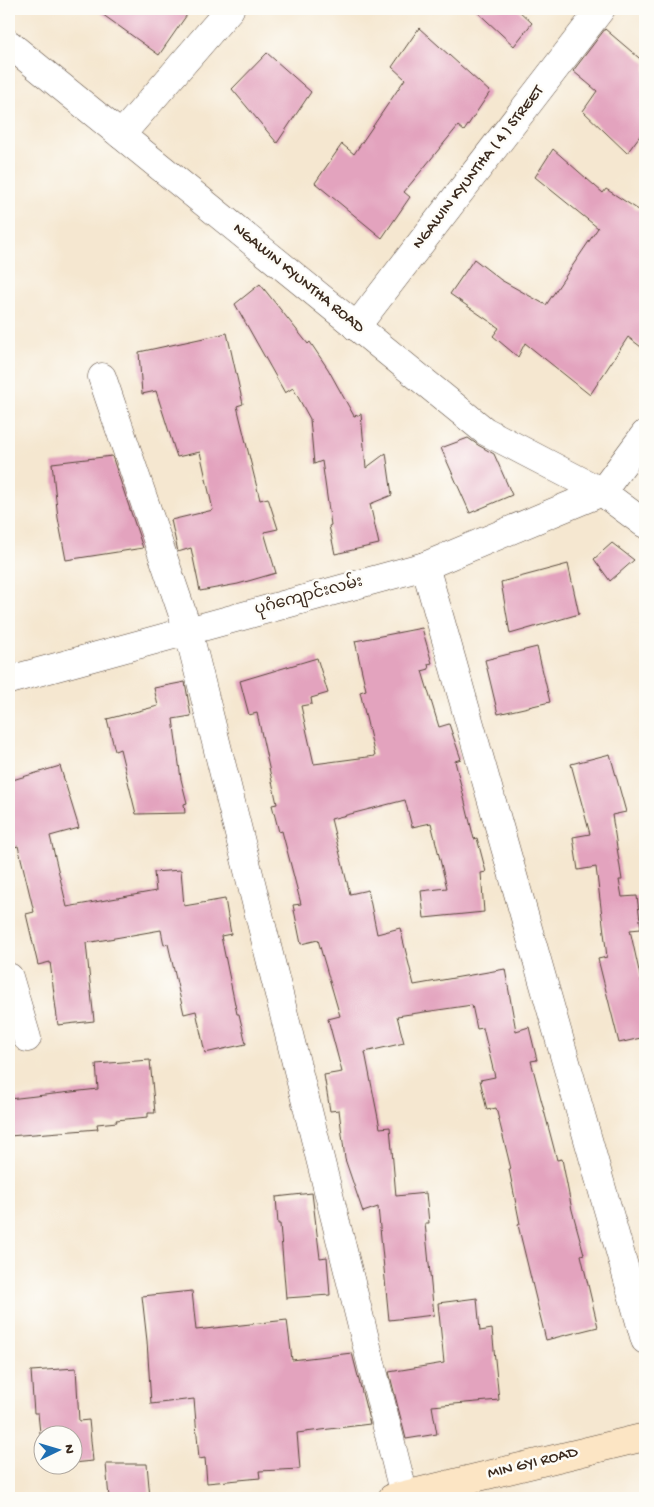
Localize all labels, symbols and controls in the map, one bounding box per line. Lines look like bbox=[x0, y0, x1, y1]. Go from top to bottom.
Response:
street label: NGAWIN KYUNTHA ( 4 ) STREET bbox=[409, 82, 549, 253]
street label: NGAWIN KYUNTHA ROAD bbox=[228, 220, 368, 338]
street label: ပုဂံကျောင်းလမ်း bbox=[252, 569, 366, 622]
north arrow bbox=[32, 1424, 82, 1474]
street label: MIN GYI ROAD bbox=[486, 1443, 581, 1484]
text: N bbox=[60, 1444, 77, 1454]

